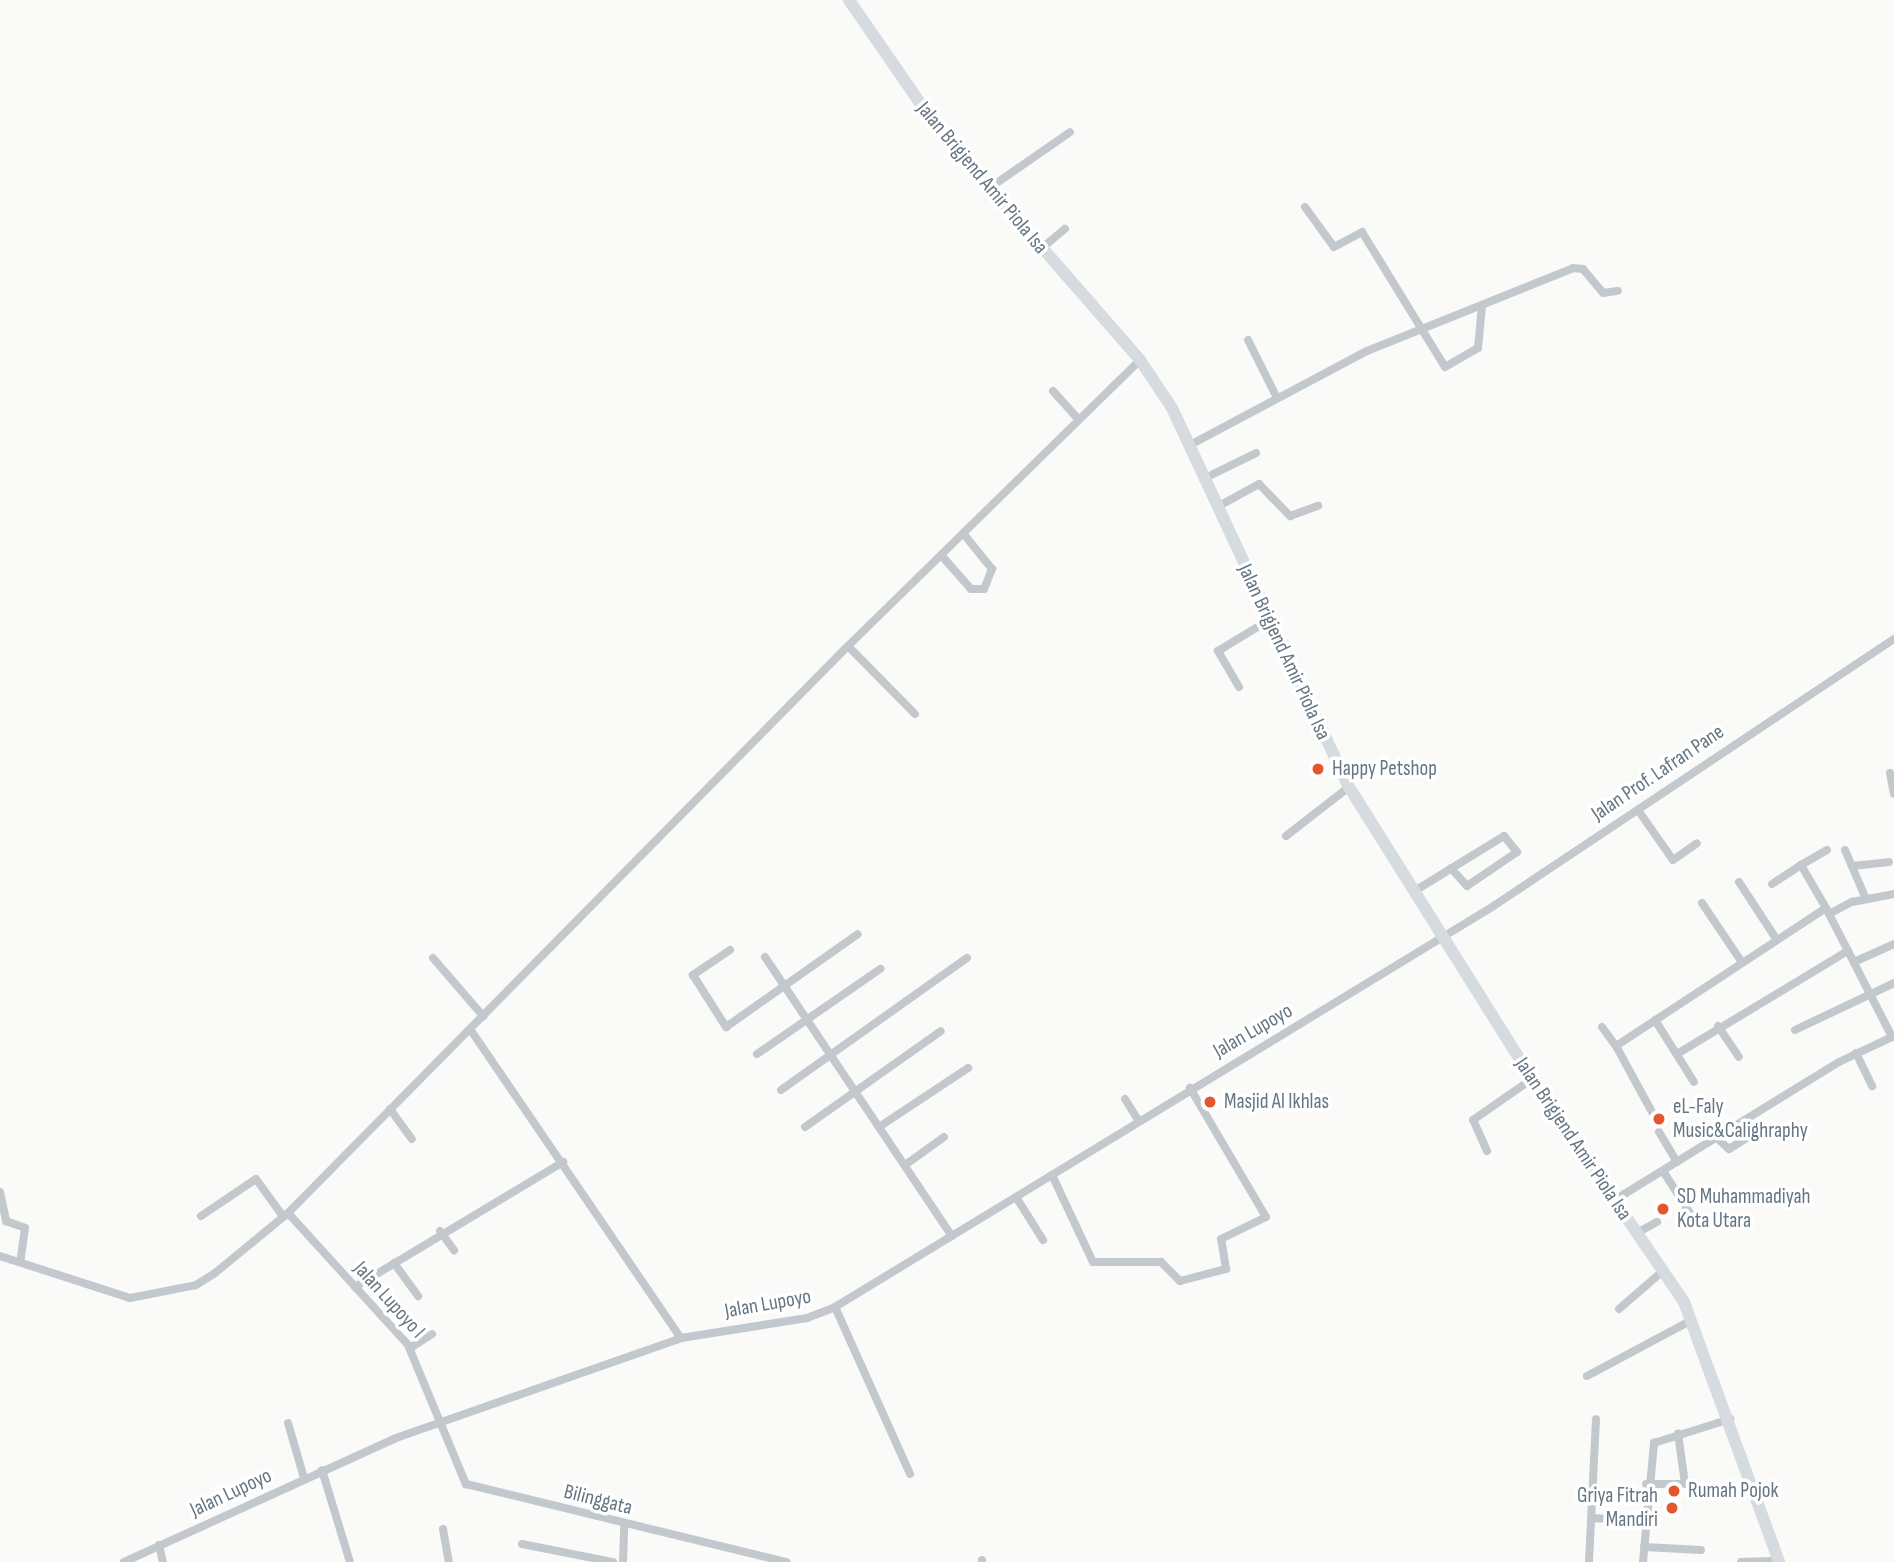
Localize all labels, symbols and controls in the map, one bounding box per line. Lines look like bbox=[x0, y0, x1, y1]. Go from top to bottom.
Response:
street label: Jalan Brigjend Amir Piola Isa bbox=[911, 97, 1053, 259]
street label: Jalan Brigjend Amir Piola Isa bbox=[1232, 560, 1336, 744]
street label: Jalan Prof. Lafran Pane bbox=[1587, 719, 1729, 827]
place label: Happy Petshop bbox=[1332, 756, 1437, 782]
marker: Happy Petshop bbox=[1310, 761, 1326, 777]
street label: Jalan Lupoyo bbox=[1209, 998, 1297, 1064]
street label: Jalan Brigjend Amir Piola Isa bbox=[1509, 1053, 1637, 1225]
place label: Masjid Al Ikhlas bbox=[1224, 1089, 1329, 1115]
marker: Masjid Al Ikhlas bbox=[1202, 1094, 1218, 1110]
place label: eL-Faly Music&Calighraphy bbox=[1673, 1094, 1808, 1144]
marker: eL-Faly Music&Calighraphy bbox=[1651, 1111, 1667, 1127]
place label: SD Muhammadiyah Kota Utara bbox=[1677, 1184, 1811, 1234]
marker: SD Muhammadiyah Kota Utara bbox=[1655, 1201, 1671, 1217]
street label: Jalan Lupoyo I bbox=[348, 1256, 430, 1344]
street label: Jalan Lupoyo bbox=[723, 1284, 813, 1324]
street label: Jalan Lupoyo bbox=[186, 1463, 276, 1523]
place label: Rumah Pojok bbox=[1688, 1478, 1778, 1504]
street label: Bilinggata bbox=[561, 1479, 635, 1521]
place label: Griya Fitrah Mandiri bbox=[1577, 1483, 1658, 1533]
marker: Rumah Pojok bbox=[1666, 1483, 1682, 1499]
marker: Griya Fitrah Mandiri bbox=[1664, 1500, 1680, 1516]

